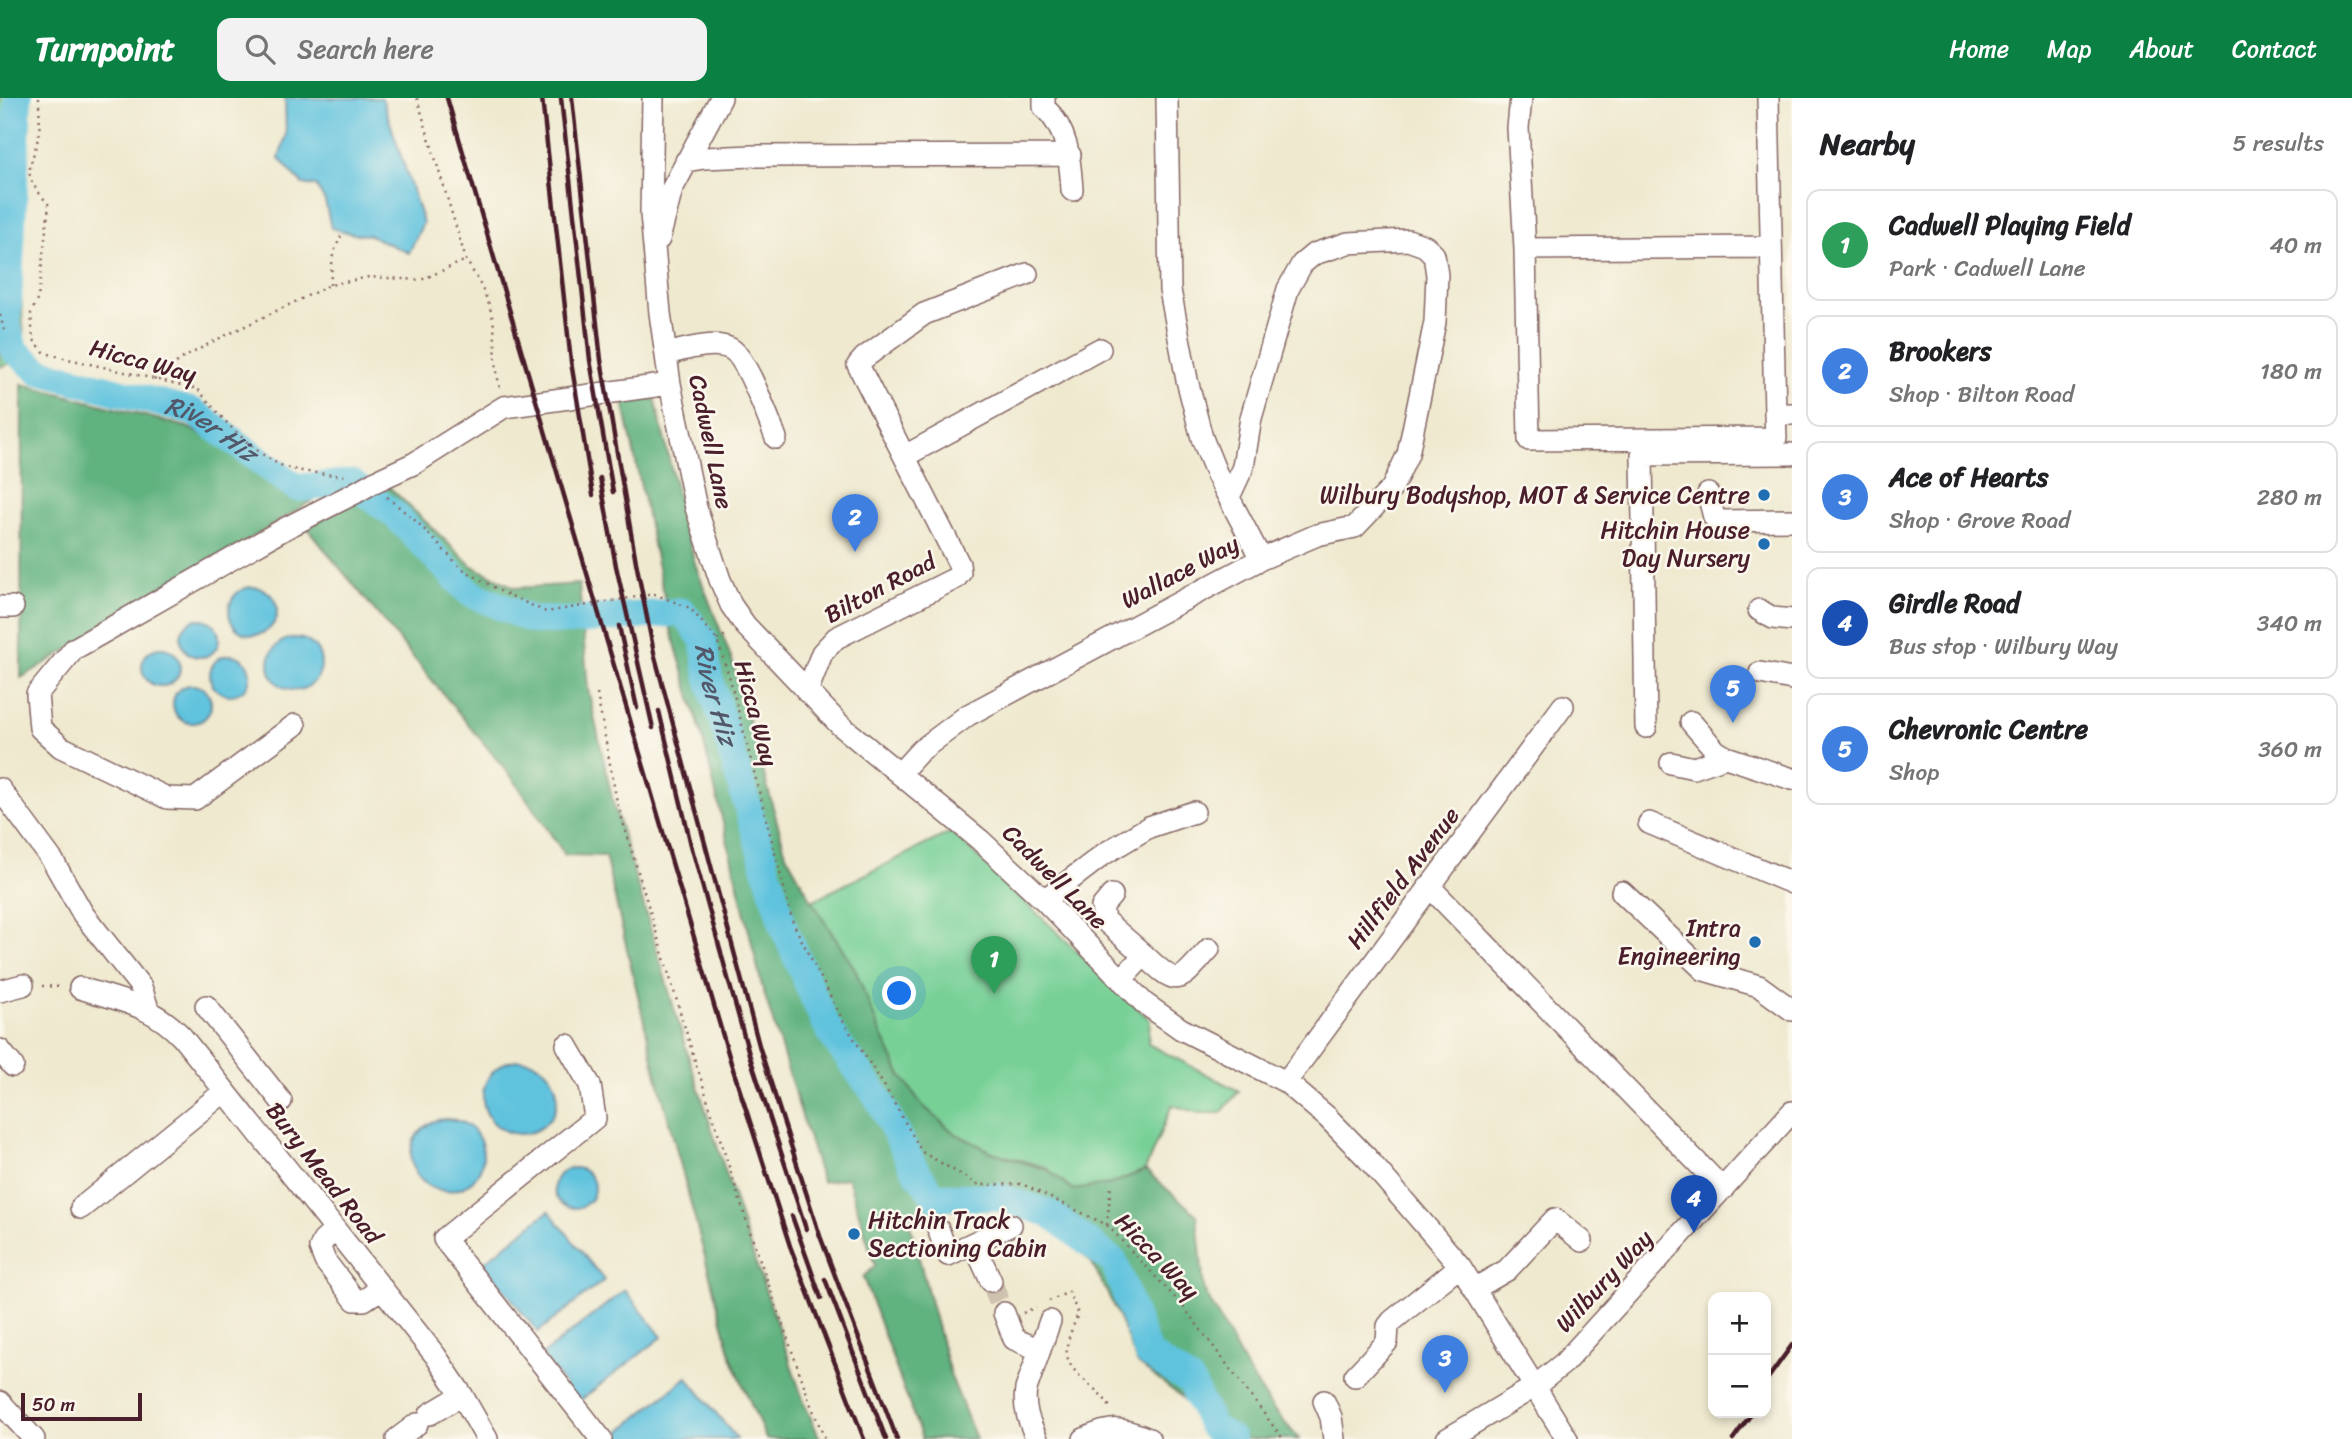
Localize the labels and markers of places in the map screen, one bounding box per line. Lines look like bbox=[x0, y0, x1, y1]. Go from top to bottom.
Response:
place label: Wilbury Bodyshop, MOT & Service Centre bbox=[1320, 474, 1750, 516]
marker: Wilbury Bodyshop, MOT & Service Centre bbox=[1756, 487, 1772, 503]
pin: 2 bbox=[832, 494, 878, 552]
place label: Hitchin House Day Nursery bbox=[1600, 509, 1751, 579]
marker: Hitchin House Day Nursery bbox=[1756, 536, 1772, 552]
pin: 5 bbox=[1710, 665, 1756, 723]
place label: Intra Engineering bbox=[1618, 907, 1741, 977]
marker: Intra Engineering bbox=[1747, 934, 1763, 950]
pin: 1 bbox=[971, 936, 1017, 994]
pin: 4 bbox=[1671, 1175, 1717, 1233]
place label: Hitchin Track Sectioning Cabin bbox=[868, 1199, 1047, 1269]
marker: Hitchin Track Sectioning Cabin bbox=[846, 1226, 862, 1242]
pin: 3 bbox=[1422, 1335, 1468, 1393]

